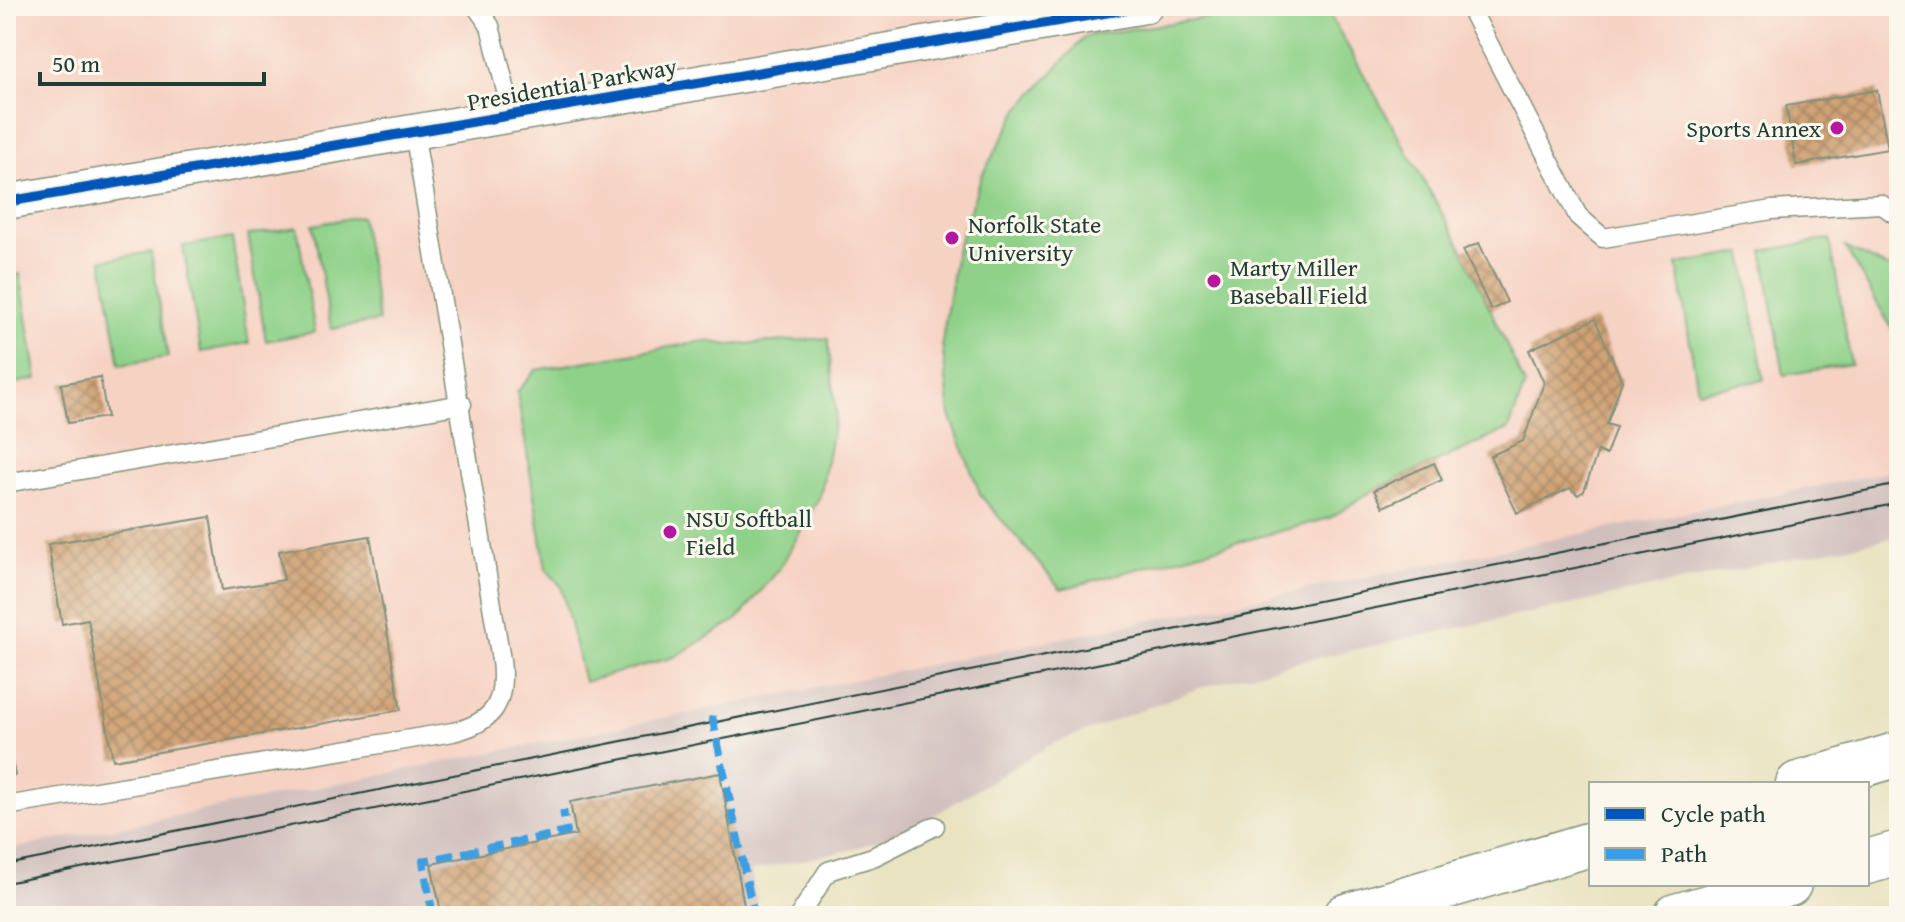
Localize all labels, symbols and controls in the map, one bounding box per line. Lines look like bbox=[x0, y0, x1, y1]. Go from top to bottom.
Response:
scale bar bbox=[40, 36, 264, 86]
text: 50 m bbox=[52, 46, 100, 81]
street label: Presidential Parkway bbox=[464, 48, 680, 120]
place label: Sports Annex bbox=[1686, 111, 1822, 146]
marker: Sports Annex bbox=[1828, 119, 1846, 137]
place label: Norfolk State University bbox=[968, 207, 1101, 270]
marker: Norfolk State University bbox=[943, 229, 961, 247]
place label: Marty Miller Baseball Field bbox=[1230, 250, 1368, 313]
marker: Marty Miller Baseball Field bbox=[1205, 272, 1223, 290]
place label: NSU Softball Field bbox=[686, 501, 812, 564]
marker: NSU Softball Field bbox=[661, 523, 679, 541]
legend bbox=[1589, 782, 1869, 886]
text: Cycle path bbox=[1661, 796, 1766, 831]
text: Path bbox=[1661, 836, 1708, 871]

